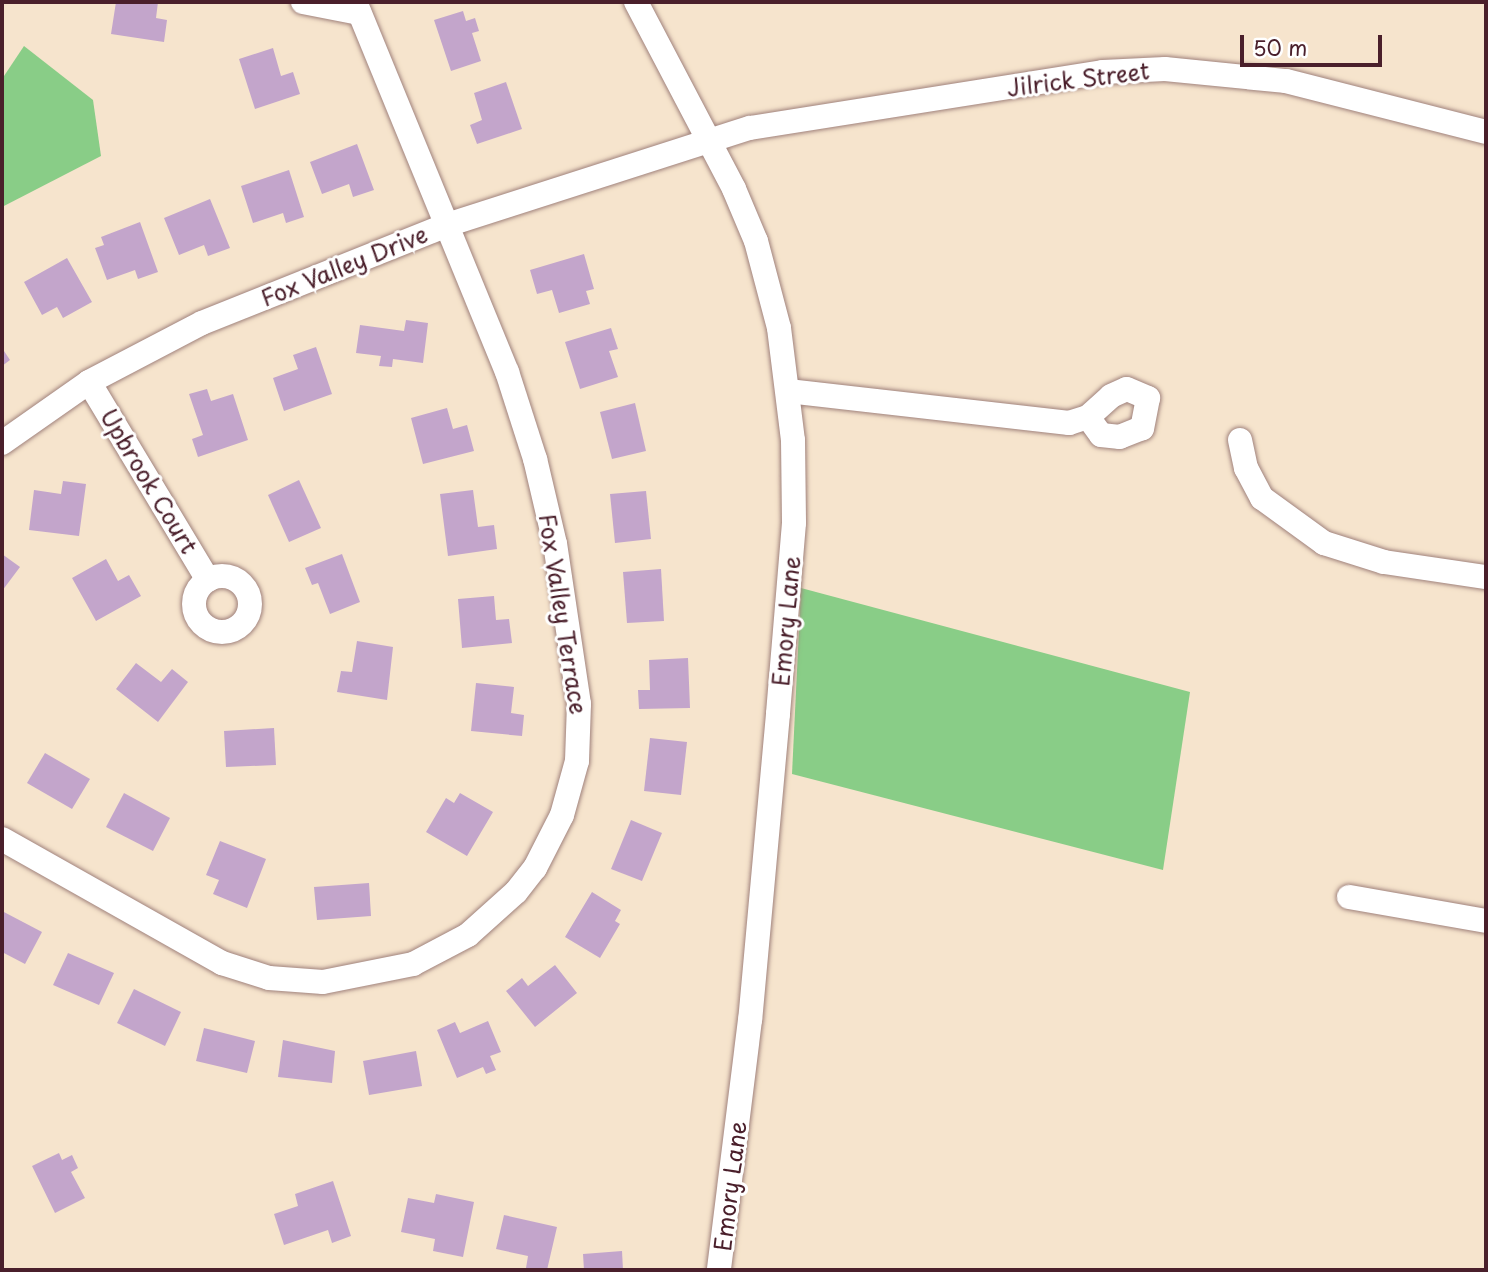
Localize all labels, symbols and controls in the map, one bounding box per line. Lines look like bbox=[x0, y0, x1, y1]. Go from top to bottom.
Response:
scale bar bbox=[1243, 21, 1385, 65]
text: 50 m bbox=[1253, 31, 1307, 63]
street label: Jilrick Street bbox=[1005, 56, 1151, 102]
street label: Fox Valley Drive bbox=[257, 220, 431, 312]
street label: Upbrook Court bbox=[95, 403, 203, 559]
street label: Fox Valley Terrace bbox=[534, 512, 592, 716]
street label: Emory Lane bbox=[767, 554, 805, 688]
street label: Emory Lane bbox=[708, 1119, 752, 1253]

